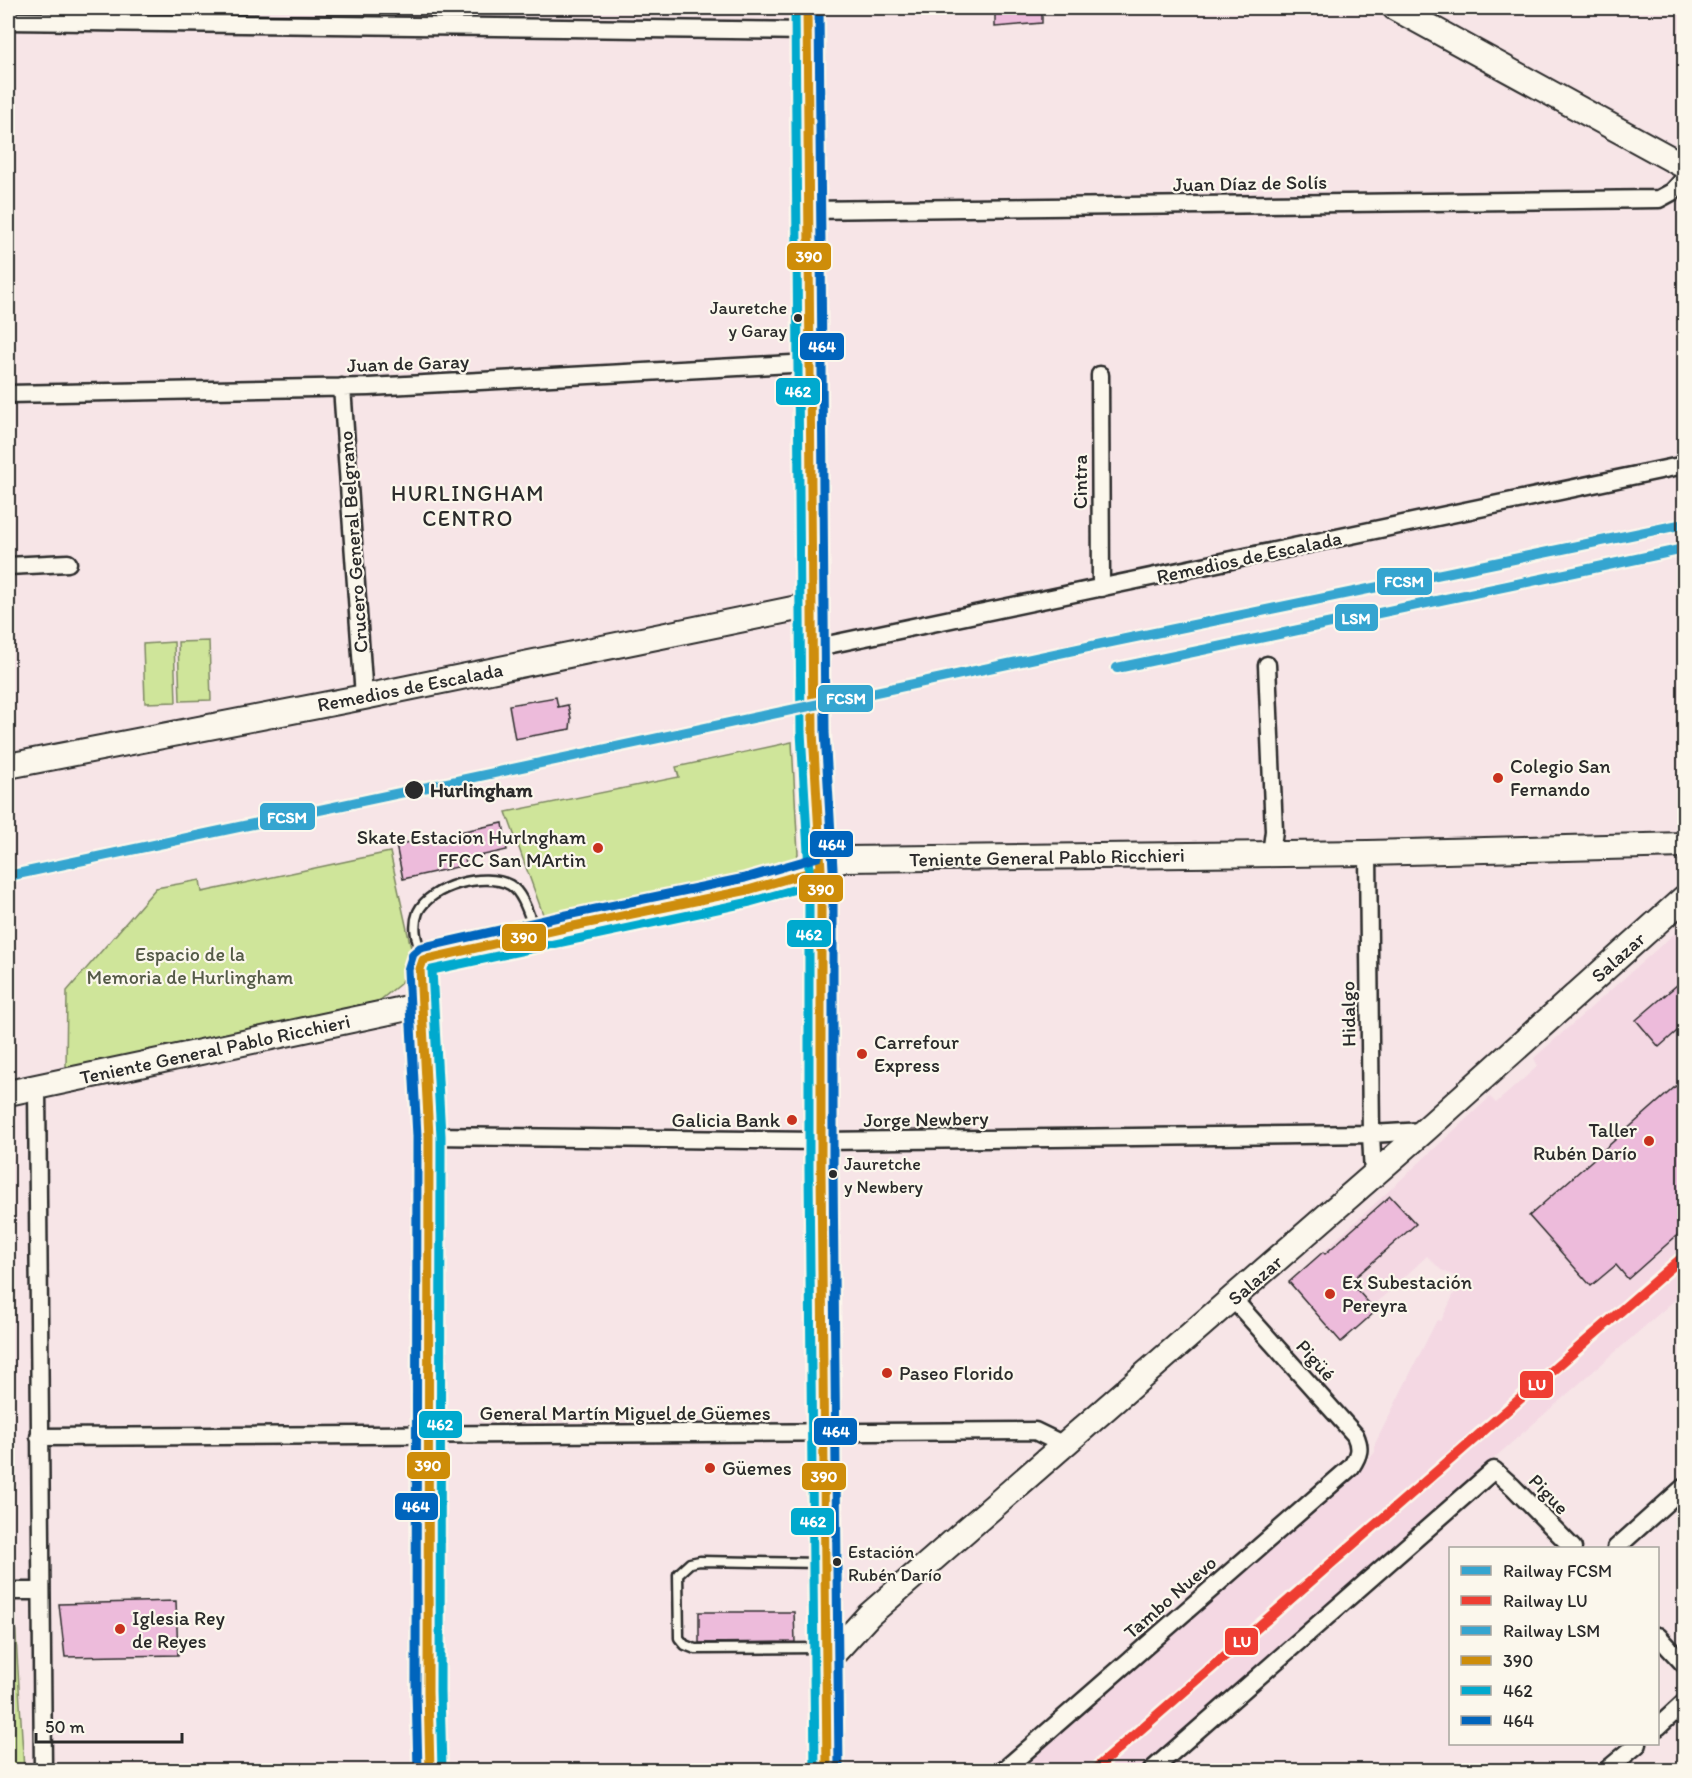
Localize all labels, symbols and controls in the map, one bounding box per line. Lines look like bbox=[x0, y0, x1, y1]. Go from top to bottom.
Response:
street label: Juan Díaz de Solís bbox=[1173, 170, 1327, 196]
line badge: 390 bbox=[786, 242, 832, 271]
text: 390 bbox=[796, 247, 823, 266]
place label: Jauretche y Garay bbox=[710, 297, 787, 342]
marker: Jauretche y Garay bbox=[792, 312, 804, 324]
line badge: 464 bbox=[799, 332, 845, 361]
text: 464 bbox=[808, 337, 836, 356]
street label: Juan de Garay bbox=[346, 349, 470, 377]
line badge: 462 bbox=[775, 377, 821, 406]
text: 462 bbox=[785, 382, 812, 401]
street label: Crucero General Belgrano bbox=[333, 430, 373, 654]
street label: Cintra bbox=[1068, 455, 1092, 509]
district label: HURLINGHAM CENTRO bbox=[391, 480, 545, 532]
street label: Remedios de Escalada bbox=[1154, 526, 1344, 588]
line badge: FCSM bbox=[1376, 567, 1433, 596]
text: FCSM bbox=[1384, 572, 1424, 591]
line badge: LSM bbox=[1334, 603, 1379, 632]
text: LSM bbox=[1341, 609, 1371, 628]
street label: Remedios de Escalada bbox=[315, 657, 505, 717]
line badge: FCSM bbox=[817, 684, 874, 713]
text: FCSM bbox=[826, 689, 866, 708]
place label: Colegio San Fernando bbox=[1510, 754, 1611, 801]
marker: Colegio San Fernando bbox=[1491, 771, 1505, 785]
place label: Hurlingham bbox=[430, 778, 533, 803]
marker: Hurlingham bbox=[403, 779, 425, 801]
line badge: FCSM bbox=[259, 802, 316, 831]
text: FCSM bbox=[267, 808, 307, 827]
place label: Skate Estacion Hurlngham FFCC San MArtin bbox=[357, 825, 586, 872]
line badge: 464 bbox=[809, 830, 854, 858]
text: 464 bbox=[818, 835, 846, 854]
marker: Skate Estacion Hurlngham FFCC San MArtin bbox=[591, 841, 605, 855]
street label: Teniente General Pablo Ricchieri bbox=[909, 843, 1185, 871]
line badge: 390 bbox=[798, 874, 844, 903]
text: 390 bbox=[808, 880, 835, 899]
line badge: 462 bbox=[786, 919, 832, 948]
line badge: 390 bbox=[501, 923, 547, 952]
text: 462 bbox=[796, 925, 823, 944]
street label: Salazar bbox=[1586, 926, 1650, 988]
text: 390 bbox=[511, 928, 538, 947]
park label: Espacio de la Memoria de Hurlingham bbox=[87, 942, 294, 989]
street label: Hidalgo bbox=[1335, 981, 1361, 1047]
street label: Teniente General Pablo Ricchieri bbox=[78, 1009, 352, 1089]
place label: Carrefour Express bbox=[874, 1030, 959, 1077]
marker: Carrefour Express bbox=[855, 1047, 869, 1061]
street label: Jorge Newbery bbox=[863, 1106, 989, 1132]
place label: Galicia Bank bbox=[671, 1108, 781, 1132]
marker: Galicia Bank bbox=[785, 1113, 799, 1127]
place label: Taller Rubén Darío bbox=[1533, 1118, 1637, 1165]
marker: Taller Rubén Darío bbox=[1642, 1134, 1656, 1148]
place label: Jauretche y Newbery bbox=[844, 1153, 924, 1198]
marker: Jauretche y Newbery bbox=[827, 1168, 839, 1180]
street label: Salazar bbox=[1223, 1250, 1287, 1310]
place label: Ex Subestación Pereyra bbox=[1342, 1270, 1472, 1317]
marker: Ex Subestación Pereyra bbox=[1323, 1287, 1337, 1301]
street label: Pigüé bbox=[1291, 1334, 1341, 1386]
place label: Paseo Florido bbox=[899, 1361, 1014, 1385]
marker: Paseo Florido bbox=[880, 1366, 894, 1380]
line badge: LU bbox=[1519, 1370, 1554, 1399]
text: LU bbox=[1528, 1375, 1546, 1394]
street label: General Martín Miguel de Güemes bbox=[479, 1401, 771, 1425]
line badge: 462 bbox=[418, 1410, 463, 1439]
text: 462 bbox=[427, 1415, 454, 1434]
line badge: 464 bbox=[813, 1417, 858, 1446]
text: 464 bbox=[822, 1422, 850, 1441]
line badge: 390 bbox=[406, 1451, 451, 1480]
text: 390 bbox=[415, 1456, 442, 1475]
place label: Güemes bbox=[722, 1456, 792, 1480]
marker: Güemes bbox=[703, 1461, 717, 1475]
line badge: 390 bbox=[801, 1462, 847, 1491]
text: 390 bbox=[811, 1467, 838, 1486]
street label: Pigue bbox=[1524, 1469, 1574, 1519]
line badge: 464 bbox=[394, 1492, 439, 1521]
text: 464 bbox=[402, 1497, 430, 1516]
line badge: 462 bbox=[790, 1507, 835, 1536]
text: 462 bbox=[800, 1512, 827, 1531]
place label: Estación Rubén Darío bbox=[848, 1541, 942, 1586]
legend bbox=[1449, 1547, 1659, 1745]
street label: Tambo Nuevo bbox=[1119, 1550, 1221, 1644]
marker: Estación Rubén Darío bbox=[831, 1556, 843, 1568]
text: Railway FCSM bbox=[1503, 1560, 1612, 1582]
text: Railway LU bbox=[1503, 1590, 1588, 1612]
place label: Iglesia Rey de Reyes bbox=[132, 1606, 225, 1653]
text: Railway LSM bbox=[1503, 1620, 1600, 1642]
marker: Iglesia Rey de Reyes bbox=[113, 1622, 127, 1636]
line badge: LU bbox=[1224, 1627, 1259, 1656]
text: LU bbox=[1233, 1632, 1251, 1651]
text: 390 bbox=[1503, 1650, 1533, 1672]
text: 462 bbox=[1503, 1680, 1533, 1702]
scale bar bbox=[36, 1706, 182, 1744]
text: 464 bbox=[1503, 1710, 1534, 1732]
text: 50 m bbox=[45, 1716, 85, 1738]

